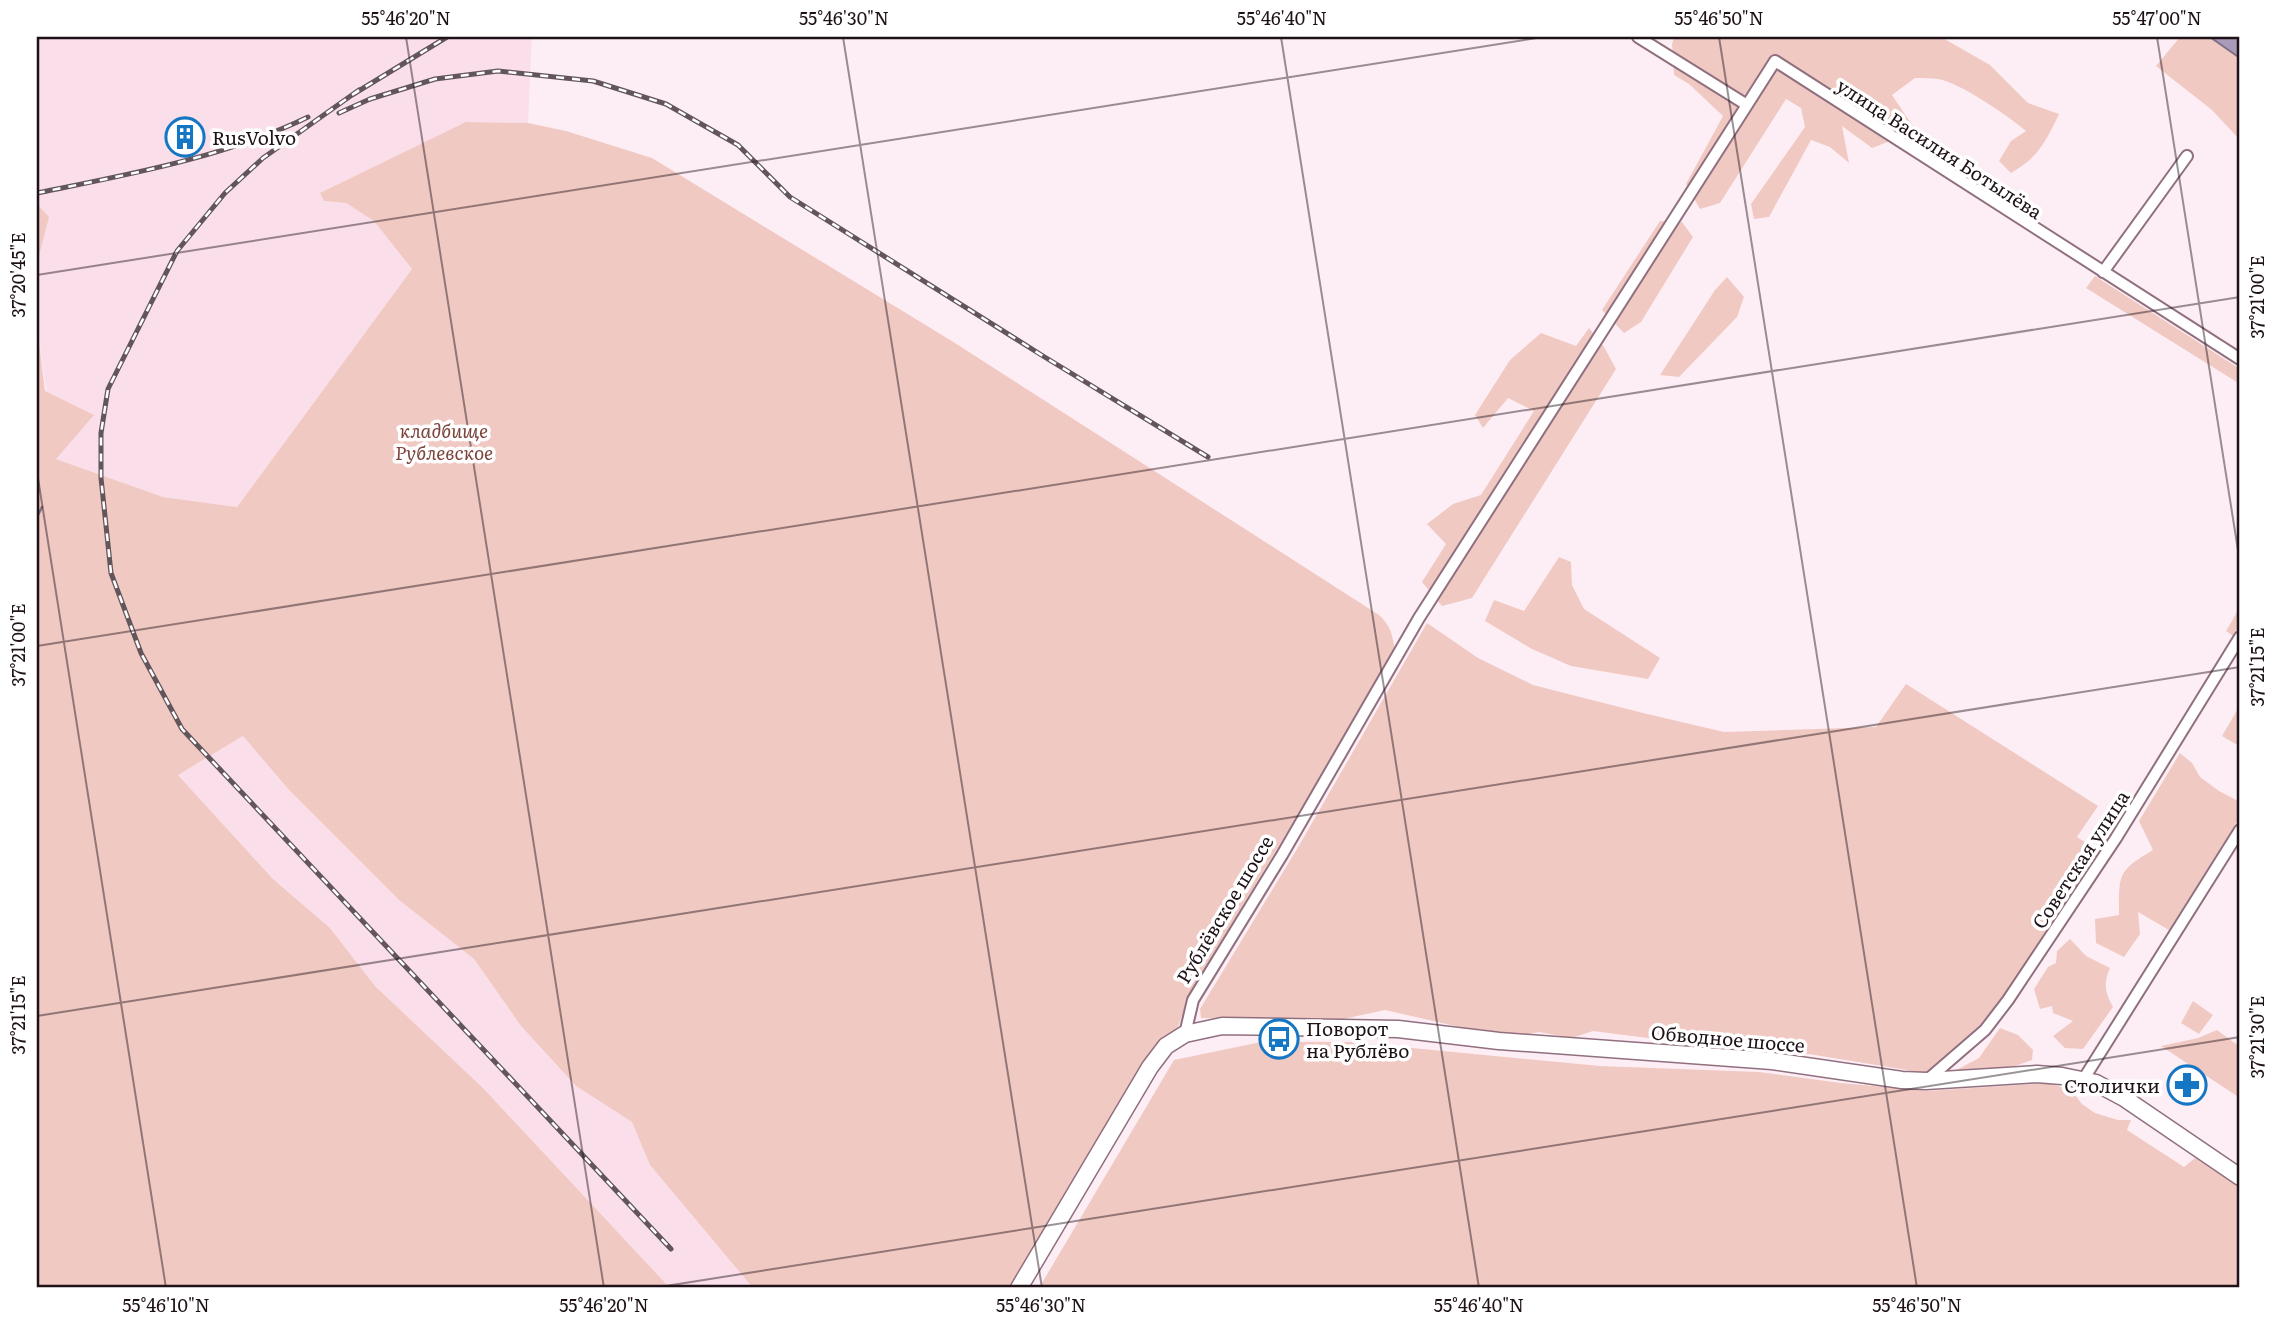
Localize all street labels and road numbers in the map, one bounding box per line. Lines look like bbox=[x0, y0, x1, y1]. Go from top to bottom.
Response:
street label: улица Василия Ботылёва bbox=[1832, 71, 2049, 226]
street label: Советская улица bbox=[2025, 784, 2136, 934]
street label: Рублёвское шоссе bbox=[1169, 829, 1279, 988]
street label: Обводное шоссе bbox=[1650, 1017, 1806, 1059]

